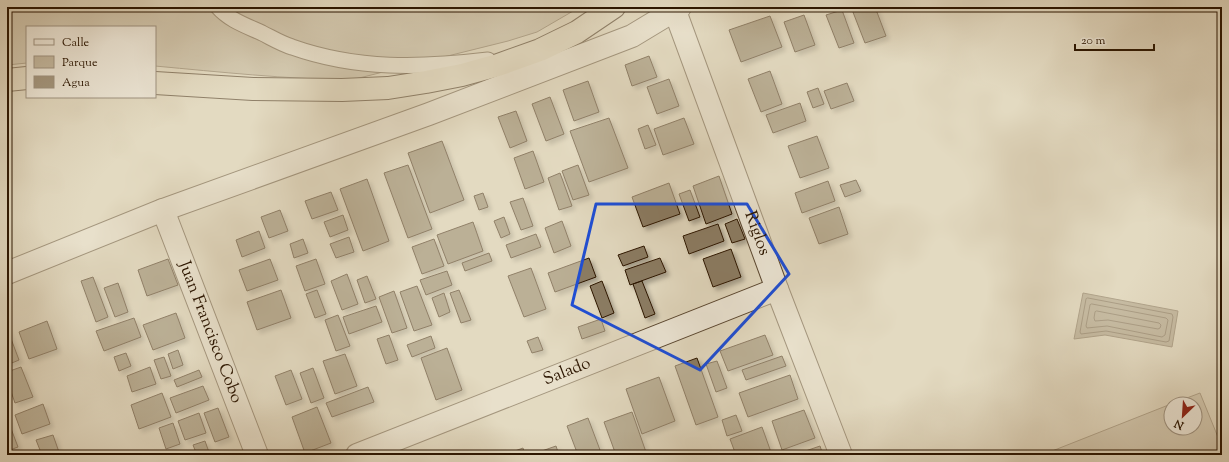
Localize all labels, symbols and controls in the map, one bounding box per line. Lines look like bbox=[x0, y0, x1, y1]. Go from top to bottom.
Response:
legend bbox=[26, 26, 156, 98]
scale bar bbox=[1075, 26, 1154, 52]
text: 20 m bbox=[1081, 32, 1106, 50]
text: Calle bbox=[62, 34, 90, 52]
text: Parque bbox=[62, 54, 98, 72]
text: Agua bbox=[62, 74, 90, 92]
street label: Riglos bbox=[737, 208, 776, 259]
street label: Juan Francisco Cobo bbox=[171, 257, 248, 407]
street label: Salado bbox=[540, 352, 594, 392]
north arrow bbox=[1163, 396, 1203, 436]
text: N bbox=[1172, 415, 1187, 434]

